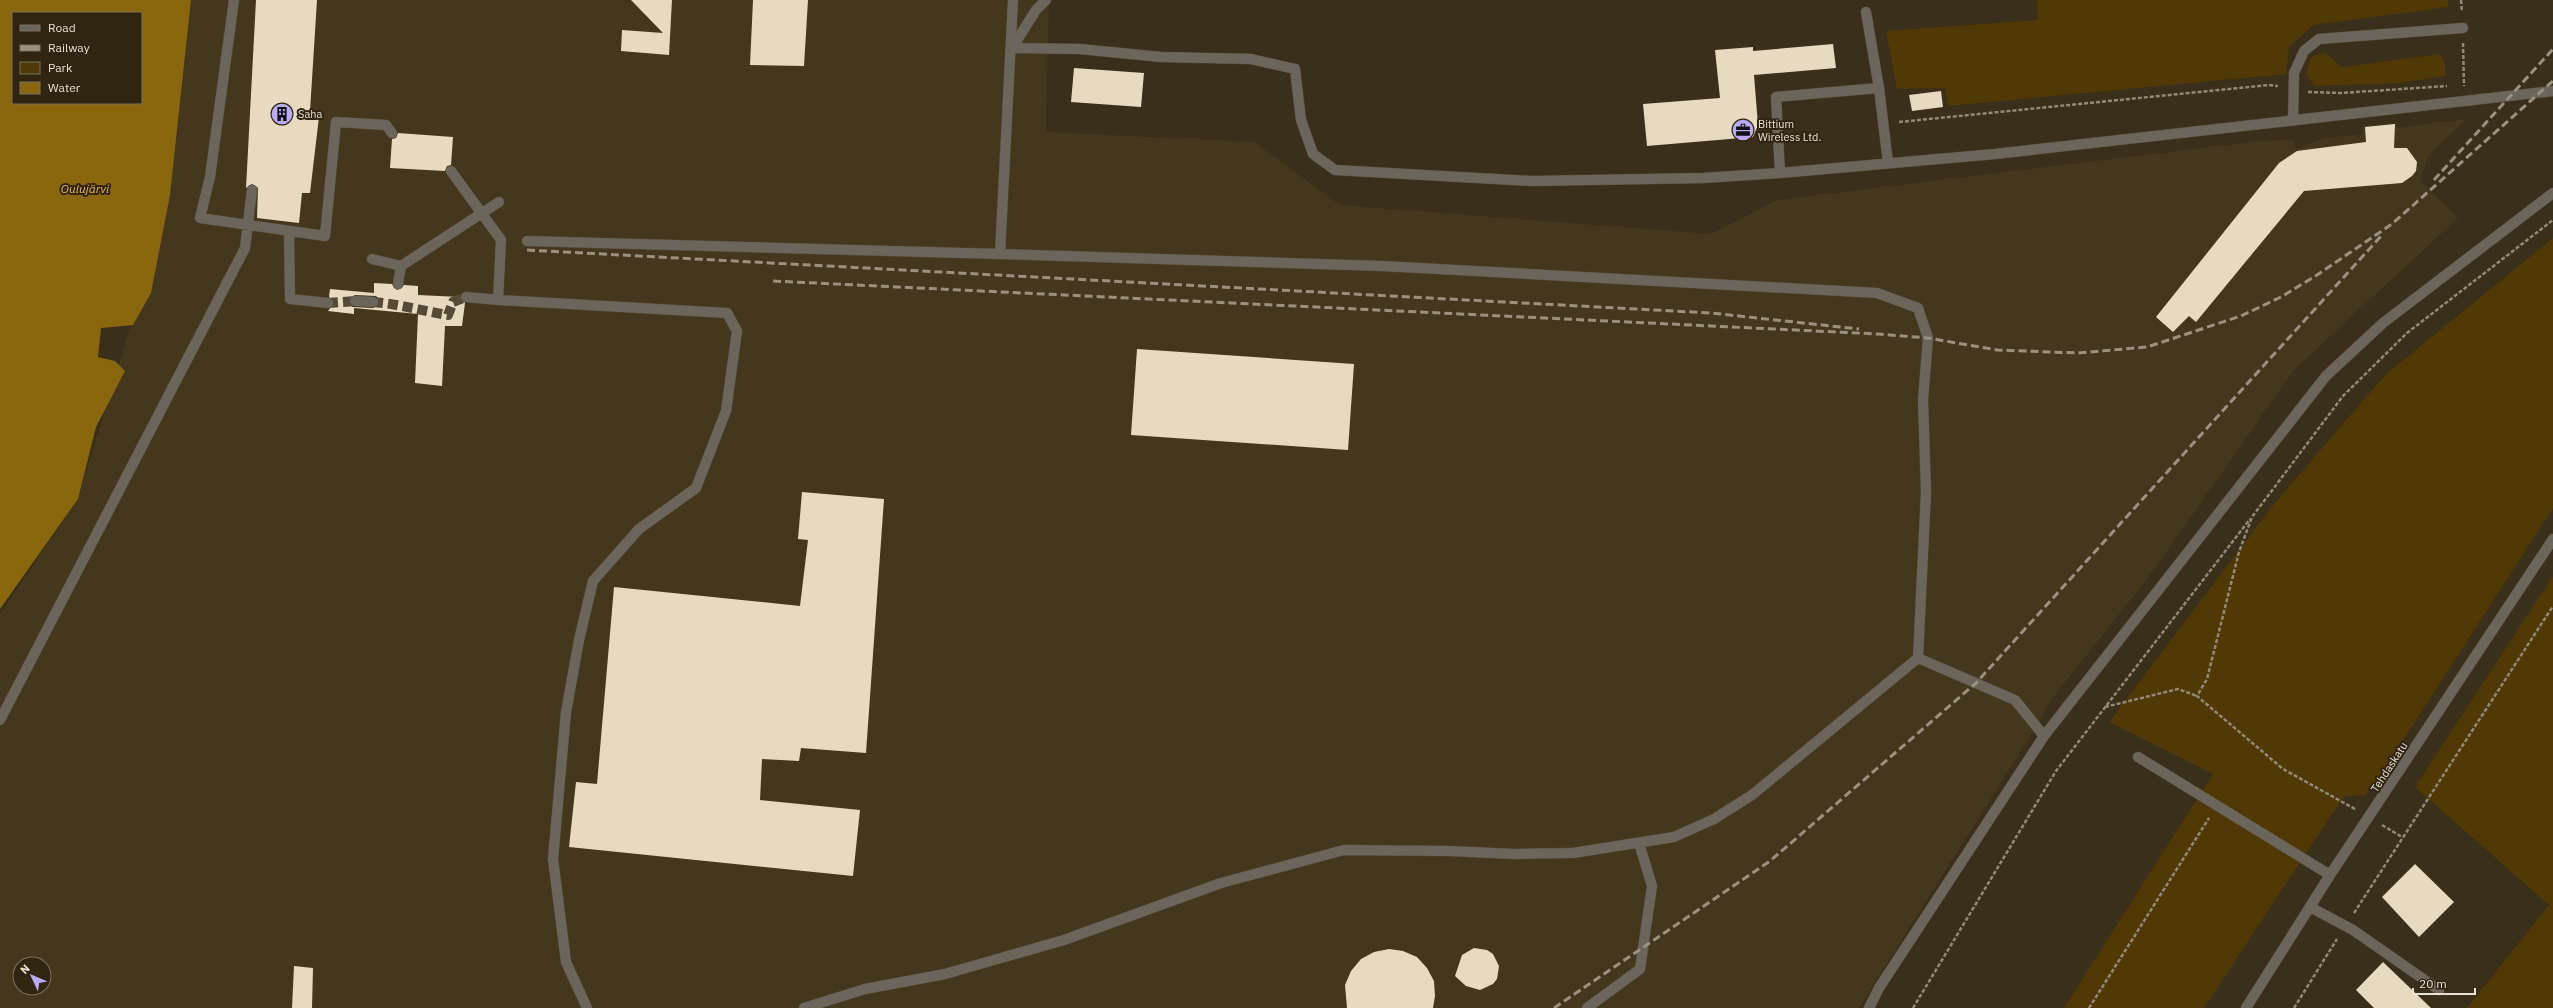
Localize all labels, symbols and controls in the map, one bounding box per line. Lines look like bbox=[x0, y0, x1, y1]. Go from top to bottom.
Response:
legend bbox=[12, 12, 142, 104]
text: Road bbox=[48, 20, 76, 35]
text: Railway bbox=[48, 40, 90, 55]
text: Park bbox=[48, 60, 73, 75]
text: Water bbox=[48, 80, 81, 95]
building icon: Saha bbox=[269, 101, 295, 127]
place label: Saha bbox=[298, 107, 323, 121]
office icon: Bittium Wireless Ltd. bbox=[1730, 117, 1756, 143]
place label: Bittium Wireless Ltd. bbox=[1758, 117, 1821, 144]
water label: Oulujärvi bbox=[61, 181, 110, 196]
street label: Tehdaskatu bbox=[2368, 739, 2410, 795]
north arrow bbox=[12, 956, 52, 996]
text: N bbox=[17, 961, 33, 977]
scale bar bbox=[2413, 970, 2475, 996]
text: 20 m bbox=[2419, 976, 2447, 991]

